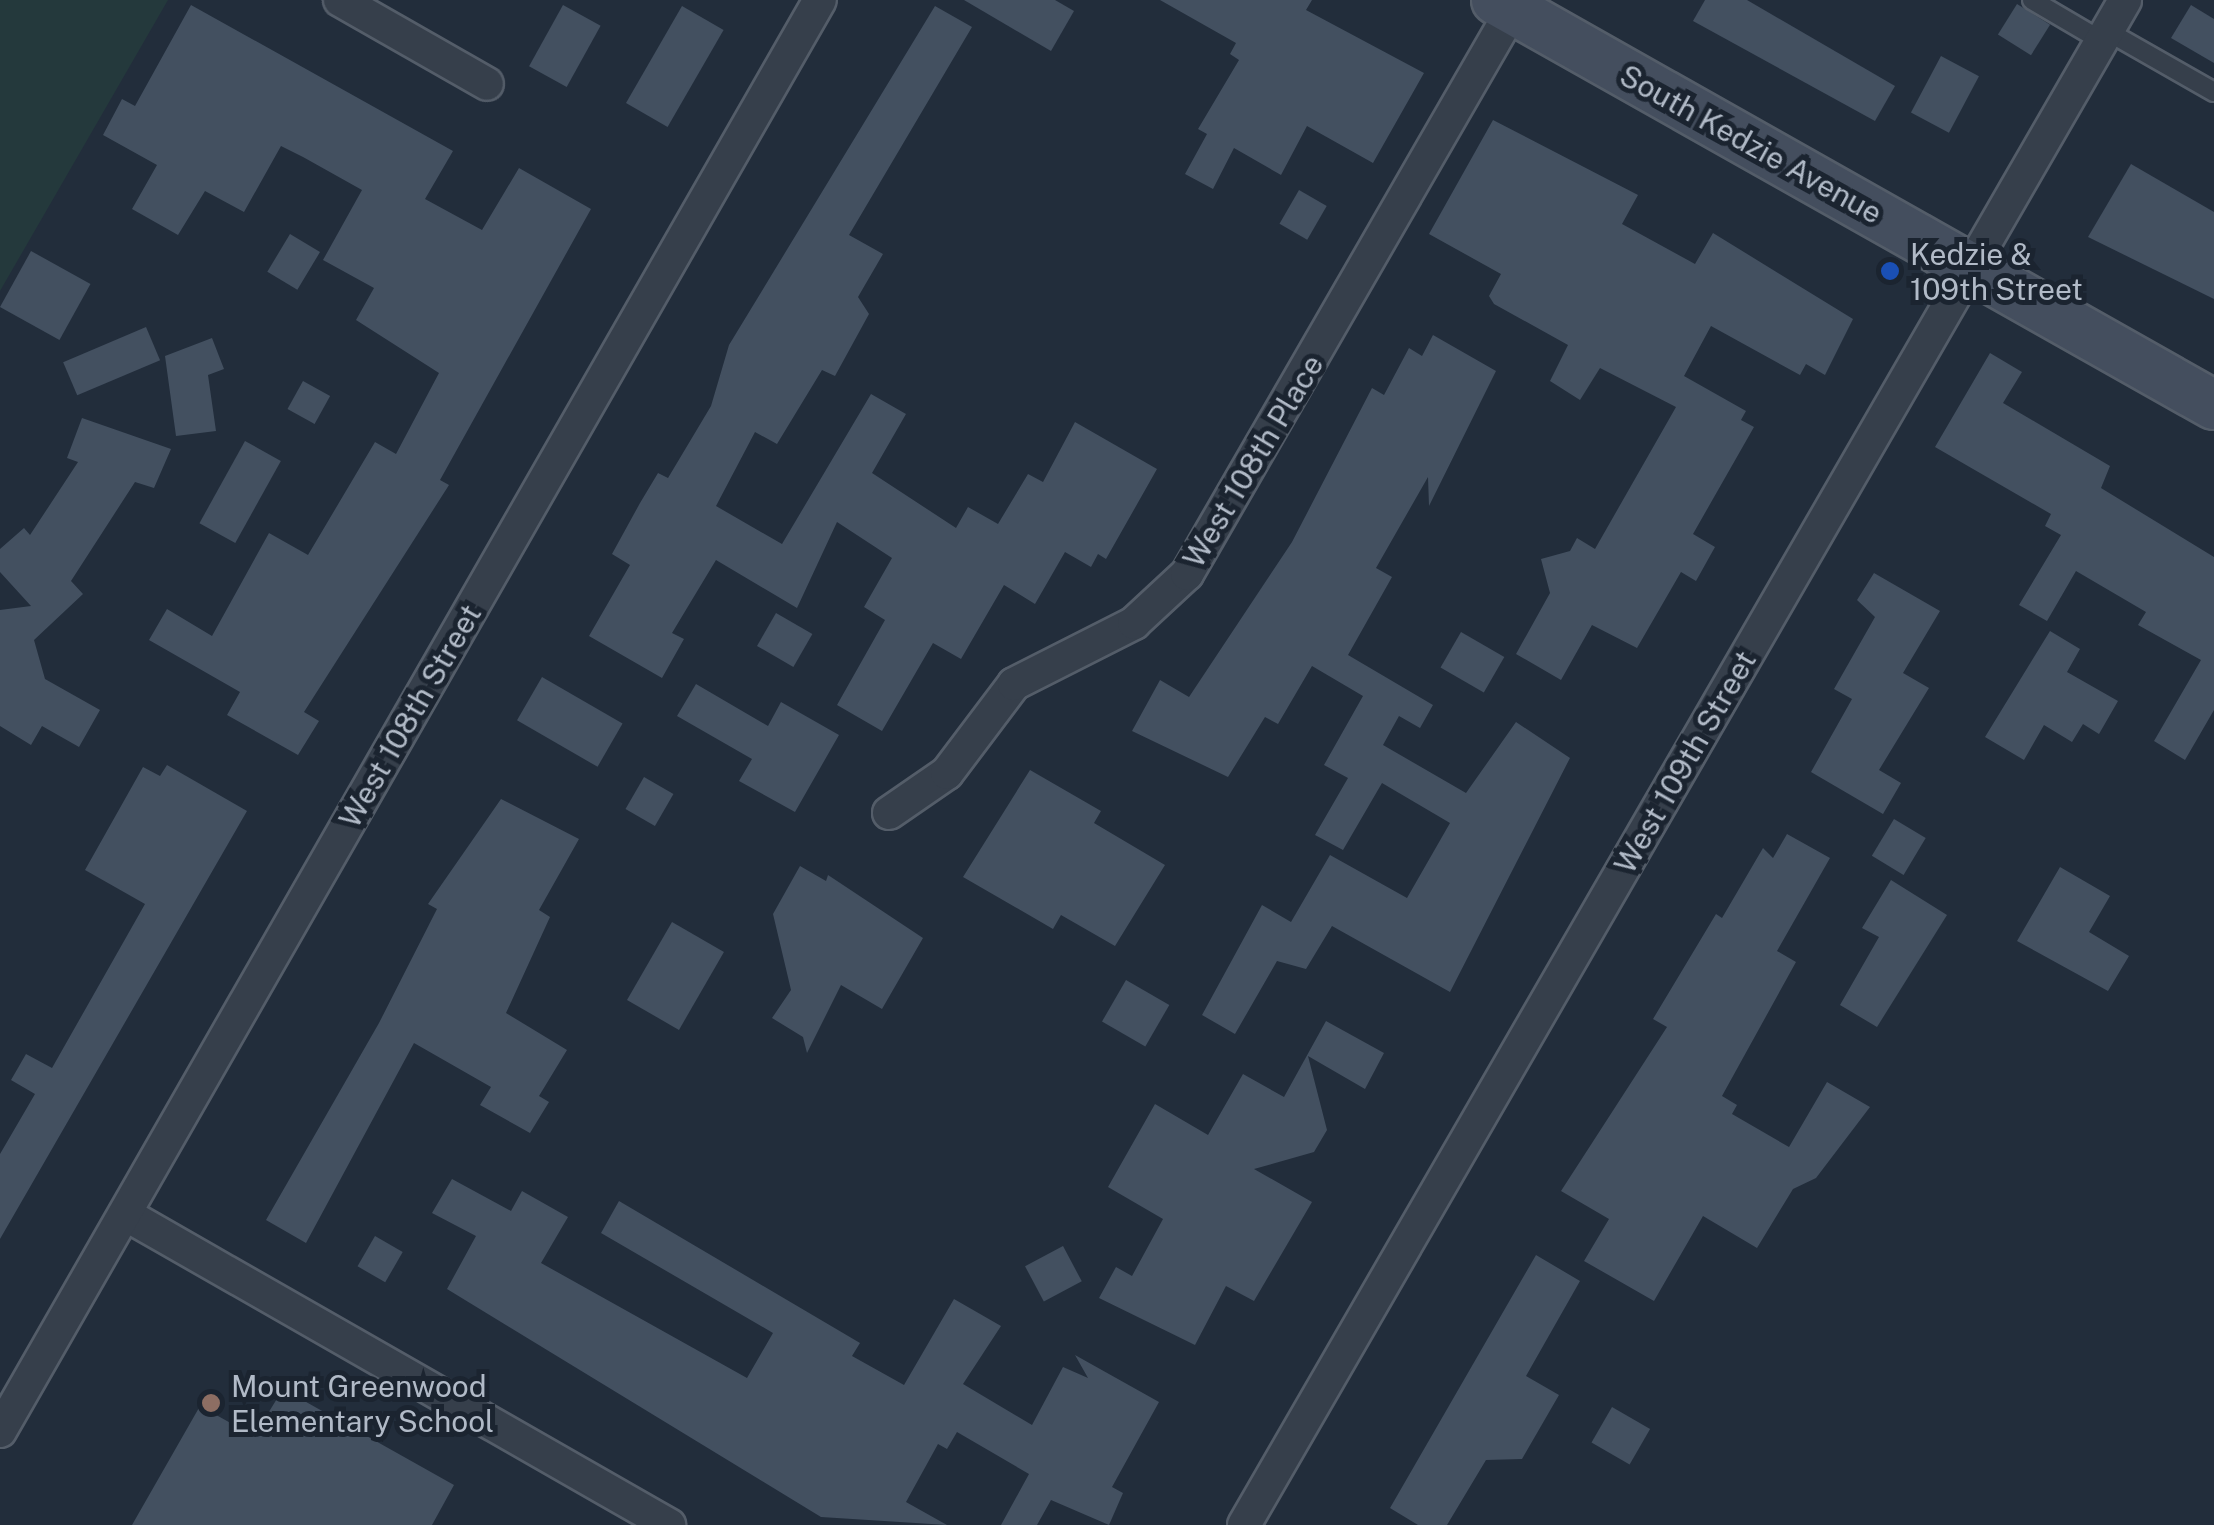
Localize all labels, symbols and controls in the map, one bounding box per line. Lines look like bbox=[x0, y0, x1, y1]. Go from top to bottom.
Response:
street label: South Kedzie Avenue bbox=[1614, 57, 1888, 231]
place label: Kedzie & 109th Street bbox=[1910, 236, 2083, 306]
marker: Kedzie & 109th Street bbox=[1879, 260, 1901, 282]
street label: West 108th Place bbox=[1175, 348, 1331, 574]
street label: West 108th Street bbox=[332, 598, 488, 834]
street label: West 109th Street bbox=[1607, 644, 1763, 880]
place label: Mount Greenwood Elementary School bbox=[231, 1368, 494, 1438]
marker: Mount Greenwood Elementary School bbox=[200, 1392, 222, 1414]

